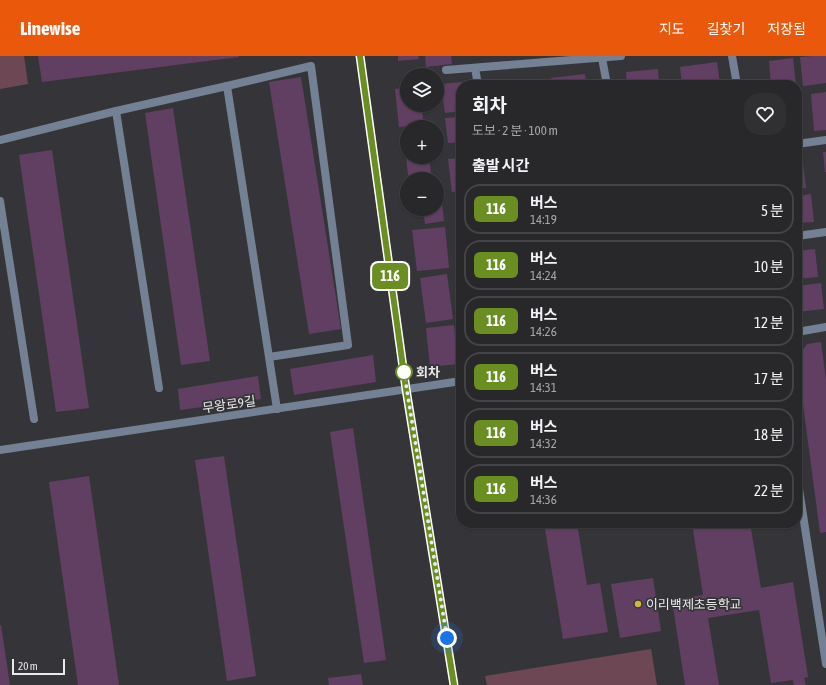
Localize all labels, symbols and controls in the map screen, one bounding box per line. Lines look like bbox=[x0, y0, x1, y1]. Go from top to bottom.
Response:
text: Linewise bbox=[20, 17, 80, 39]
text: 지도 bbox=[659, 21, 685, 37]
text: 길찾기 bbox=[707, 21, 745, 37]
text: 저장됨 bbox=[767, 21, 806, 37]
map controls bbox=[400, 68, 444, 216]
button: layers bbox=[400, 68, 444, 112]
button: heart bbox=[744, 93, 786, 135]
text: 회차 bbox=[472, 94, 507, 116]
button: + bbox=[400, 120, 444, 164]
text: 도보 · 2 분 · 100 m bbox=[472, 123, 558, 138]
text: 출발 시간 bbox=[472, 157, 529, 174]
button: − bbox=[400, 172, 444, 216]
text: 버스 bbox=[530, 194, 558, 211]
text: 116 bbox=[486, 201, 506, 217]
text: 5 분 bbox=[761, 202, 784, 219]
text: 14:19 bbox=[530, 212, 557, 227]
text: 버스 bbox=[530, 250, 558, 267]
text: 116 bbox=[486, 257, 506, 273]
text: 10 분 bbox=[754, 258, 784, 275]
line badge: 116 bbox=[367, 263, 413, 289]
text: 116 bbox=[380, 268, 400, 284]
text: 14:24 bbox=[530, 268, 557, 283]
text: 버스 bbox=[530, 306, 558, 323]
text: 116 bbox=[486, 313, 506, 329]
text: 12 분 bbox=[754, 314, 784, 331]
text: 14:26 bbox=[530, 324, 557, 339]
text: 버스 bbox=[530, 362, 558, 379]
marker: 회차 bbox=[395, 363, 413, 381]
place label: 회차 bbox=[416, 365, 440, 380]
text: 116 bbox=[486, 369, 506, 385]
text: 17 분 bbox=[754, 370, 784, 387]
text: 14:31 bbox=[530, 380, 557, 395]
street label: 무왕로9길 bbox=[201, 393, 257, 416]
text: 버스 bbox=[530, 418, 558, 435]
text: 116 bbox=[486, 425, 506, 441]
text: 18 분 bbox=[754, 426, 784, 443]
text: 14:32 bbox=[530, 436, 557, 451]
text: 버스 bbox=[530, 474, 558, 491]
text: 116 bbox=[486, 481, 506, 497]
text: 22 분 bbox=[754, 482, 784, 499]
text: 14:36 bbox=[530, 492, 557, 507]
place label: 이리백제초등학교 bbox=[646, 597, 742, 612]
marker: 이리백제초등학교 bbox=[633, 599, 643, 609]
your location bbox=[437, 628, 457, 648]
scale bar bbox=[12, 657, 65, 676]
text: 20 m bbox=[18, 660, 38, 672]

